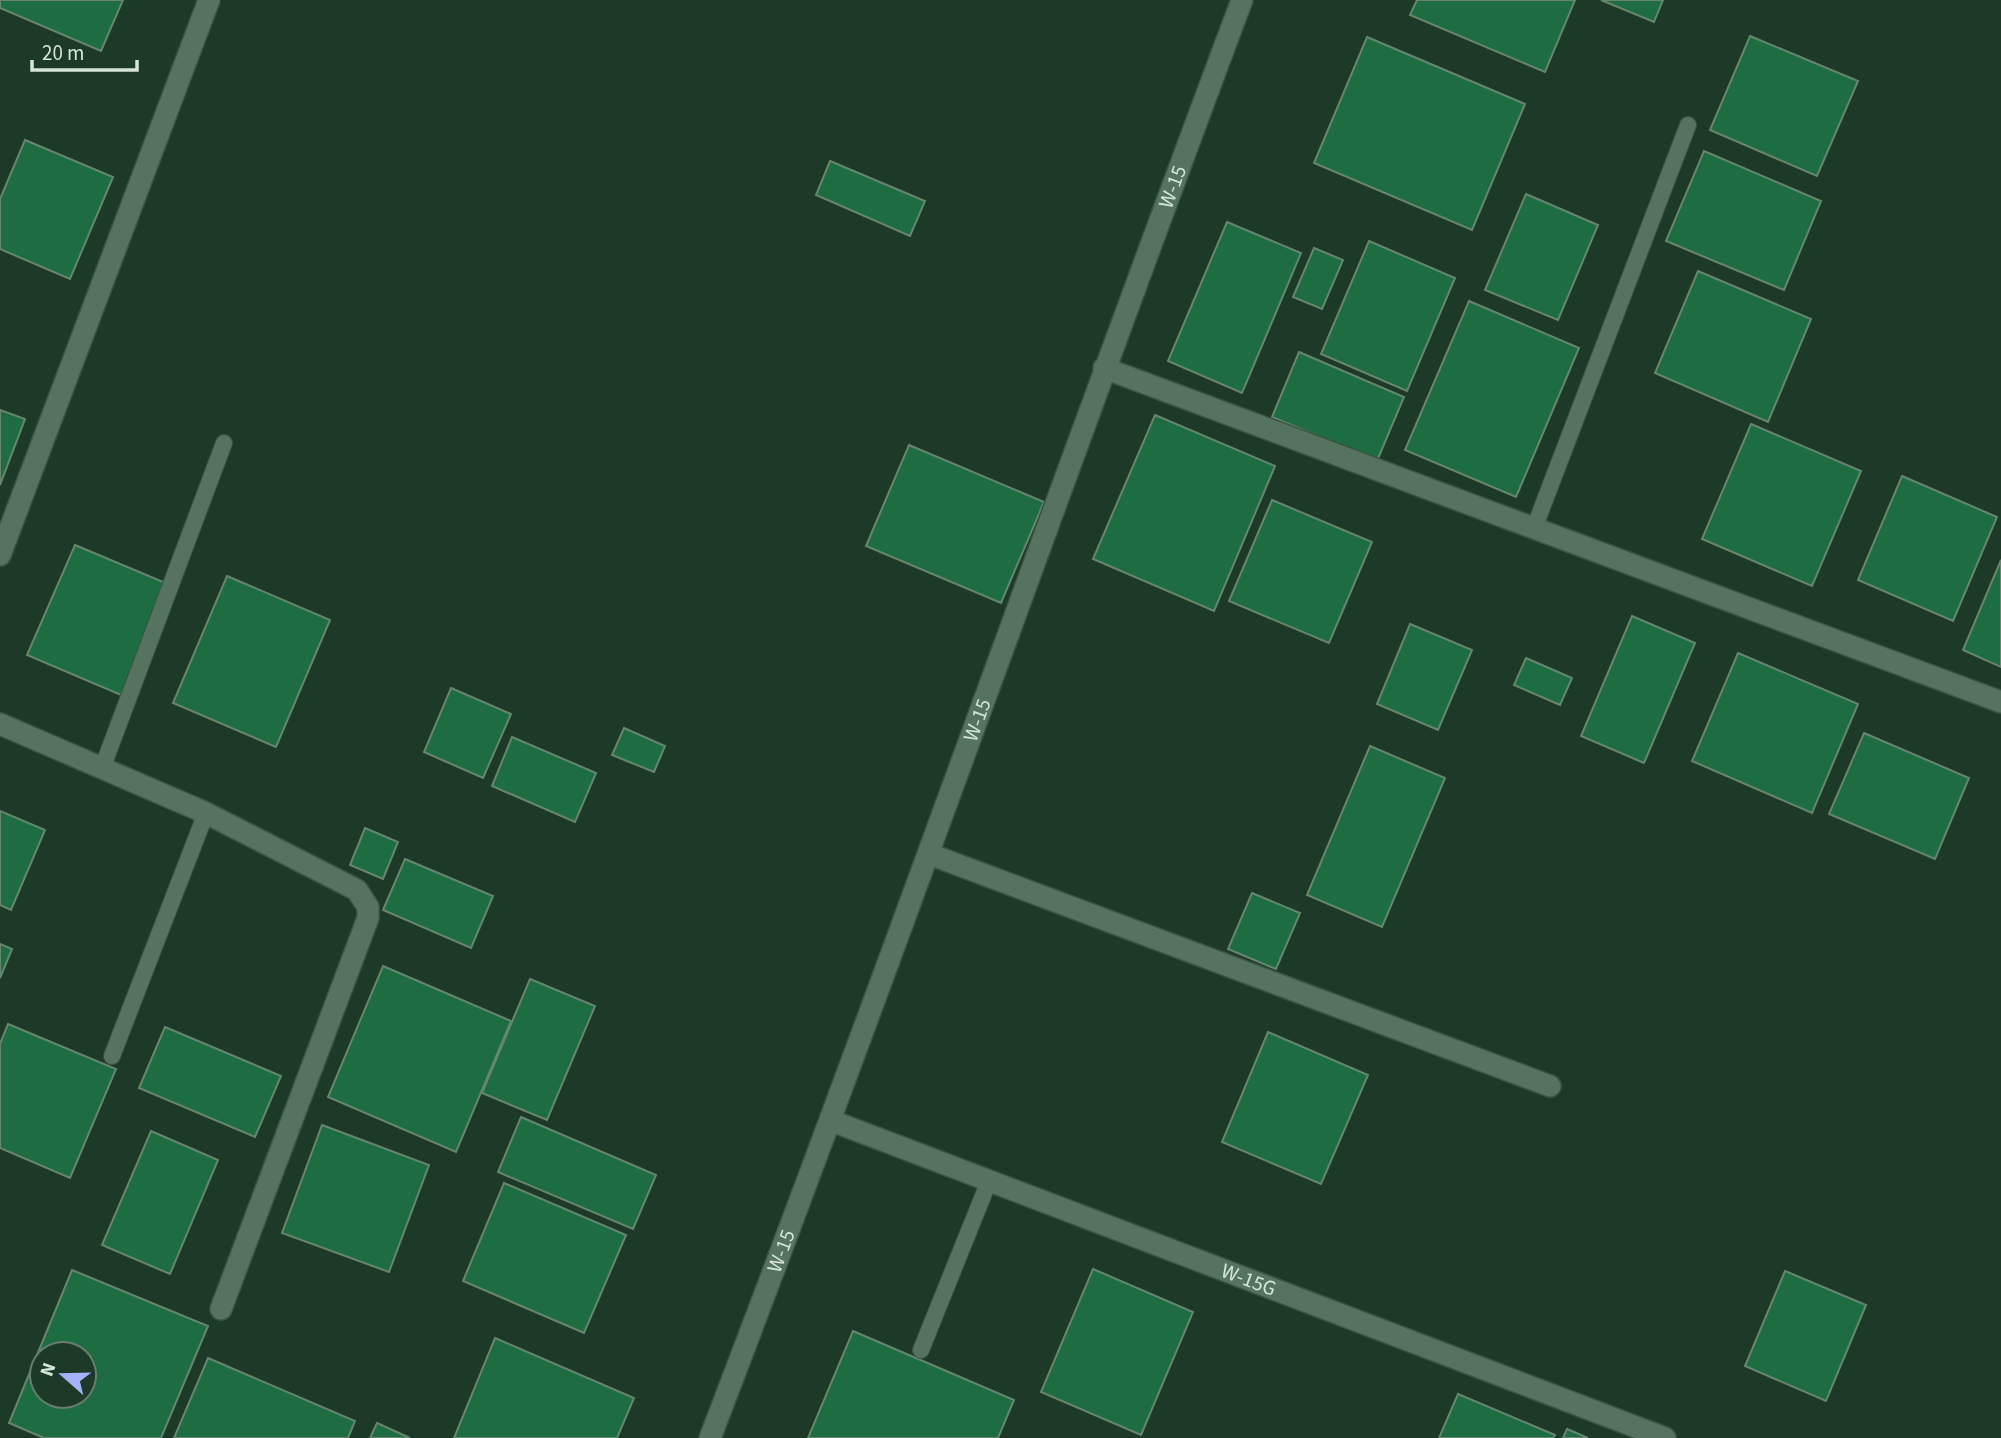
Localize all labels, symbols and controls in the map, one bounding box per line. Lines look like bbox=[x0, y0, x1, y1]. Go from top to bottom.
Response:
scale bar bbox=[32, 28, 136, 72]
text: 20 m bbox=[42, 38, 84, 68]
street label: W-15 bbox=[1151, 161, 1194, 212]
street label: W-15 bbox=[955, 694, 999, 746]
street label: W-15 bbox=[759, 1225, 803, 1277]
street label: W-15G bbox=[1217, 1256, 1281, 1304]
north arrow bbox=[28, 1340, 98, 1410]
text: N bbox=[34, 1359, 63, 1380]

